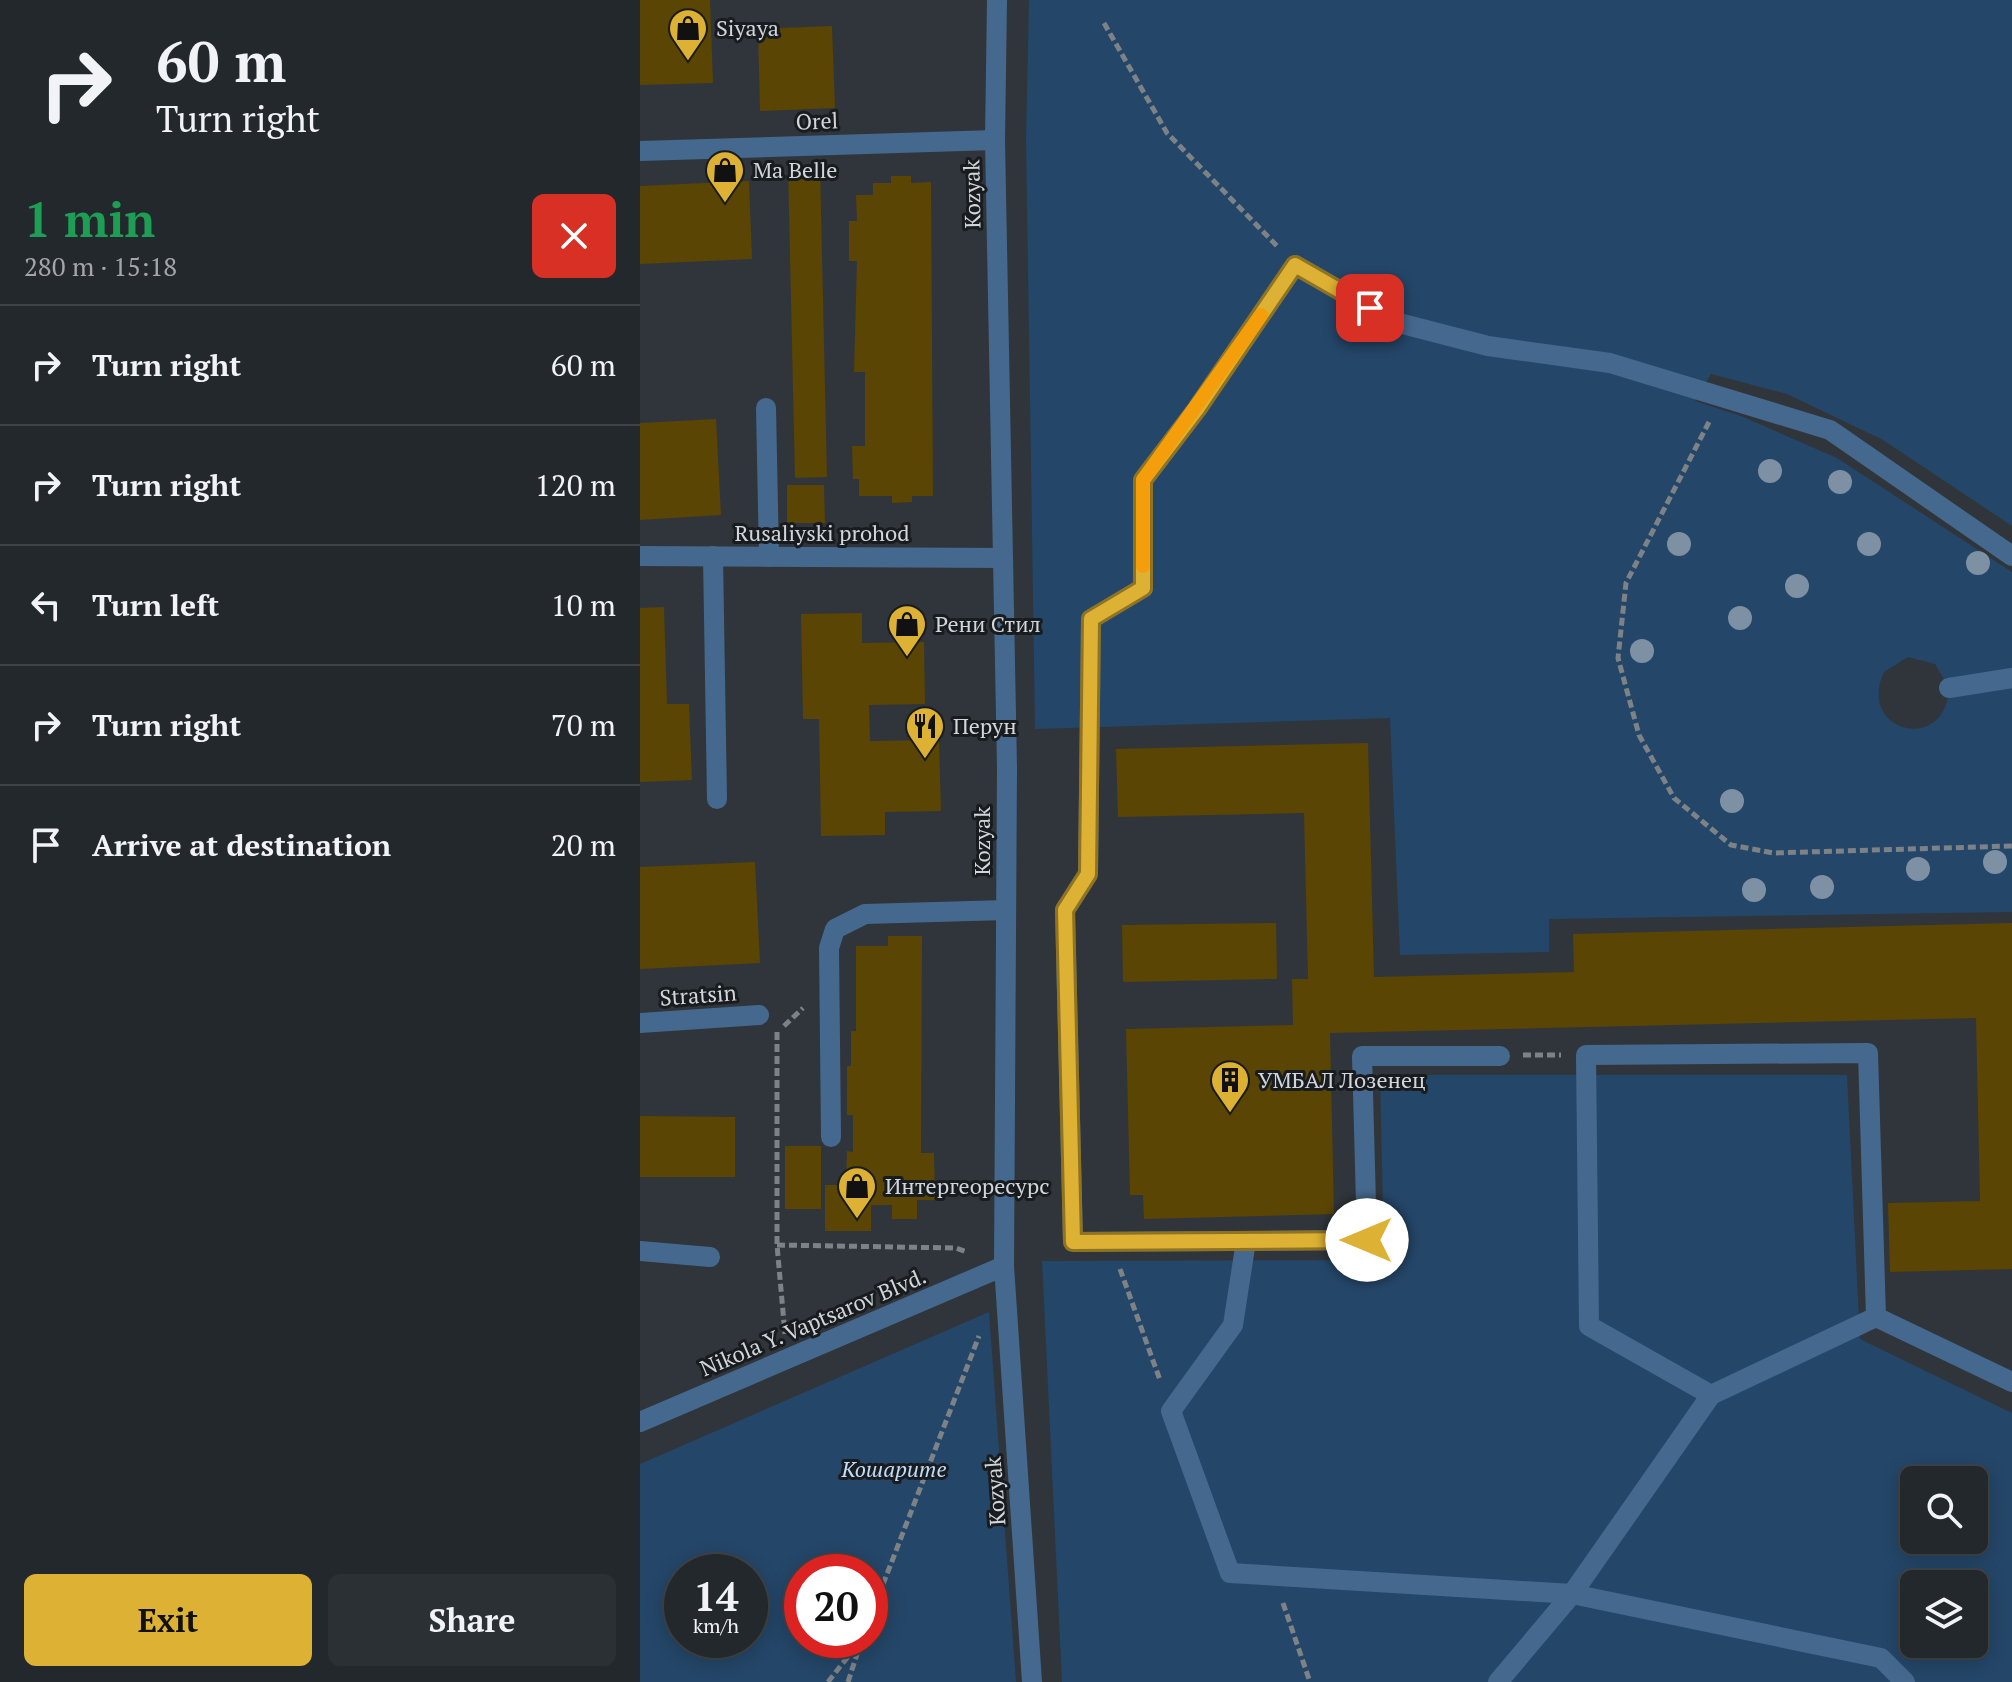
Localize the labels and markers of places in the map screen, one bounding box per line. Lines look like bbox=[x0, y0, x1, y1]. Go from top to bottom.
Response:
shop icon: Siyaya bbox=[667, 7, 709, 62]
place label: Siyaya bbox=[716, 13, 779, 42]
shop icon: Ma Belle bbox=[704, 149, 746, 204]
place label: Ma Belle bbox=[753, 155, 837, 184]
pin bbox=[1336, 274, 1404, 342]
shop icon: Рени Стил bbox=[886, 603, 928, 658]
place label: Рени Стил bbox=[935, 609, 1041, 638]
restaurant icon: Перун bbox=[904, 705, 946, 760]
place label: Перун bbox=[953, 711, 1017, 740]
building icon: УМБАЛ Лозенец bbox=[1209, 1059, 1251, 1114]
place label: УМБАЛ Лозенец bbox=[1258, 1065, 1426, 1094]
shop icon: Интергеоресурс bbox=[836, 1165, 878, 1220]
place label: Интергеоресурс bbox=[885, 1171, 1049, 1200]

